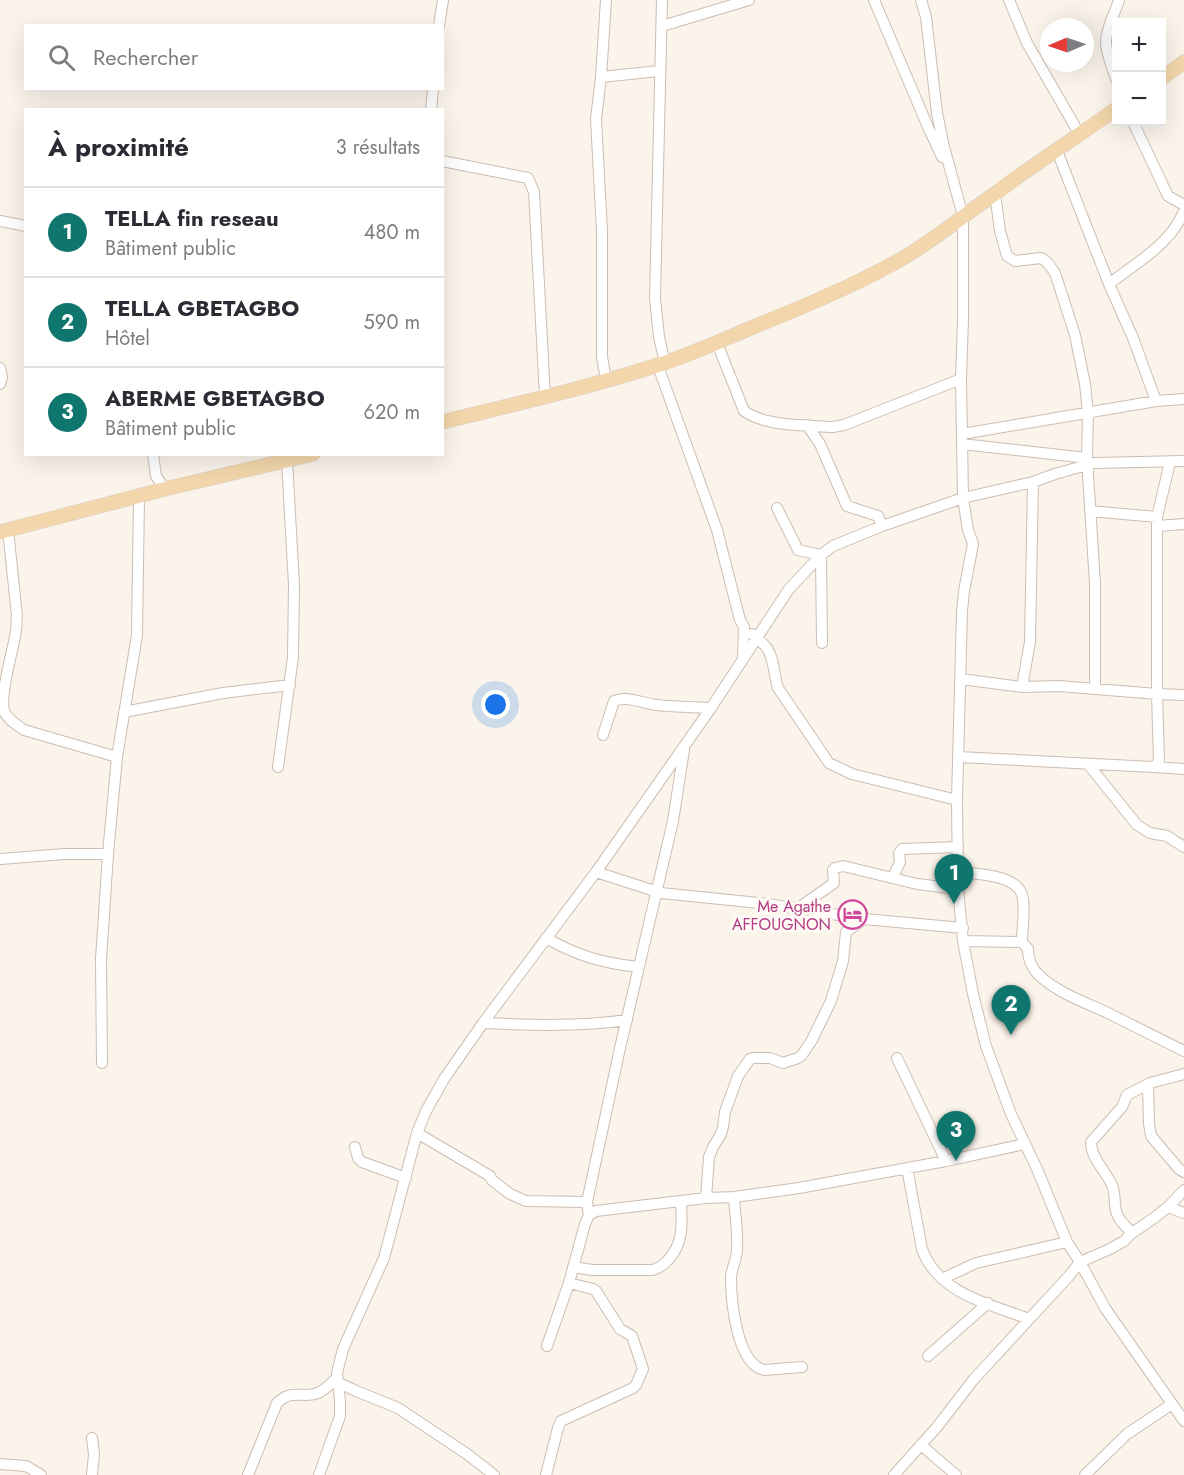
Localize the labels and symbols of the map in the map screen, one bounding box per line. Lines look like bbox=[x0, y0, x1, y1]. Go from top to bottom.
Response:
north arrow bbox=[1040, 18, 1094, 72]
your location bbox=[481, 690, 510, 719]
pin: 1 bbox=[934, 854, 974, 904]
place label: Me Agathe AFFOUGNON bbox=[732, 895, 831, 936]
hotel icon: Me Agathe AFFOUGNON bbox=[836, 899, 868, 931]
pin: 2 bbox=[992, 986, 1030, 1035]
pin: 3 bbox=[936, 1112, 976, 1161]

